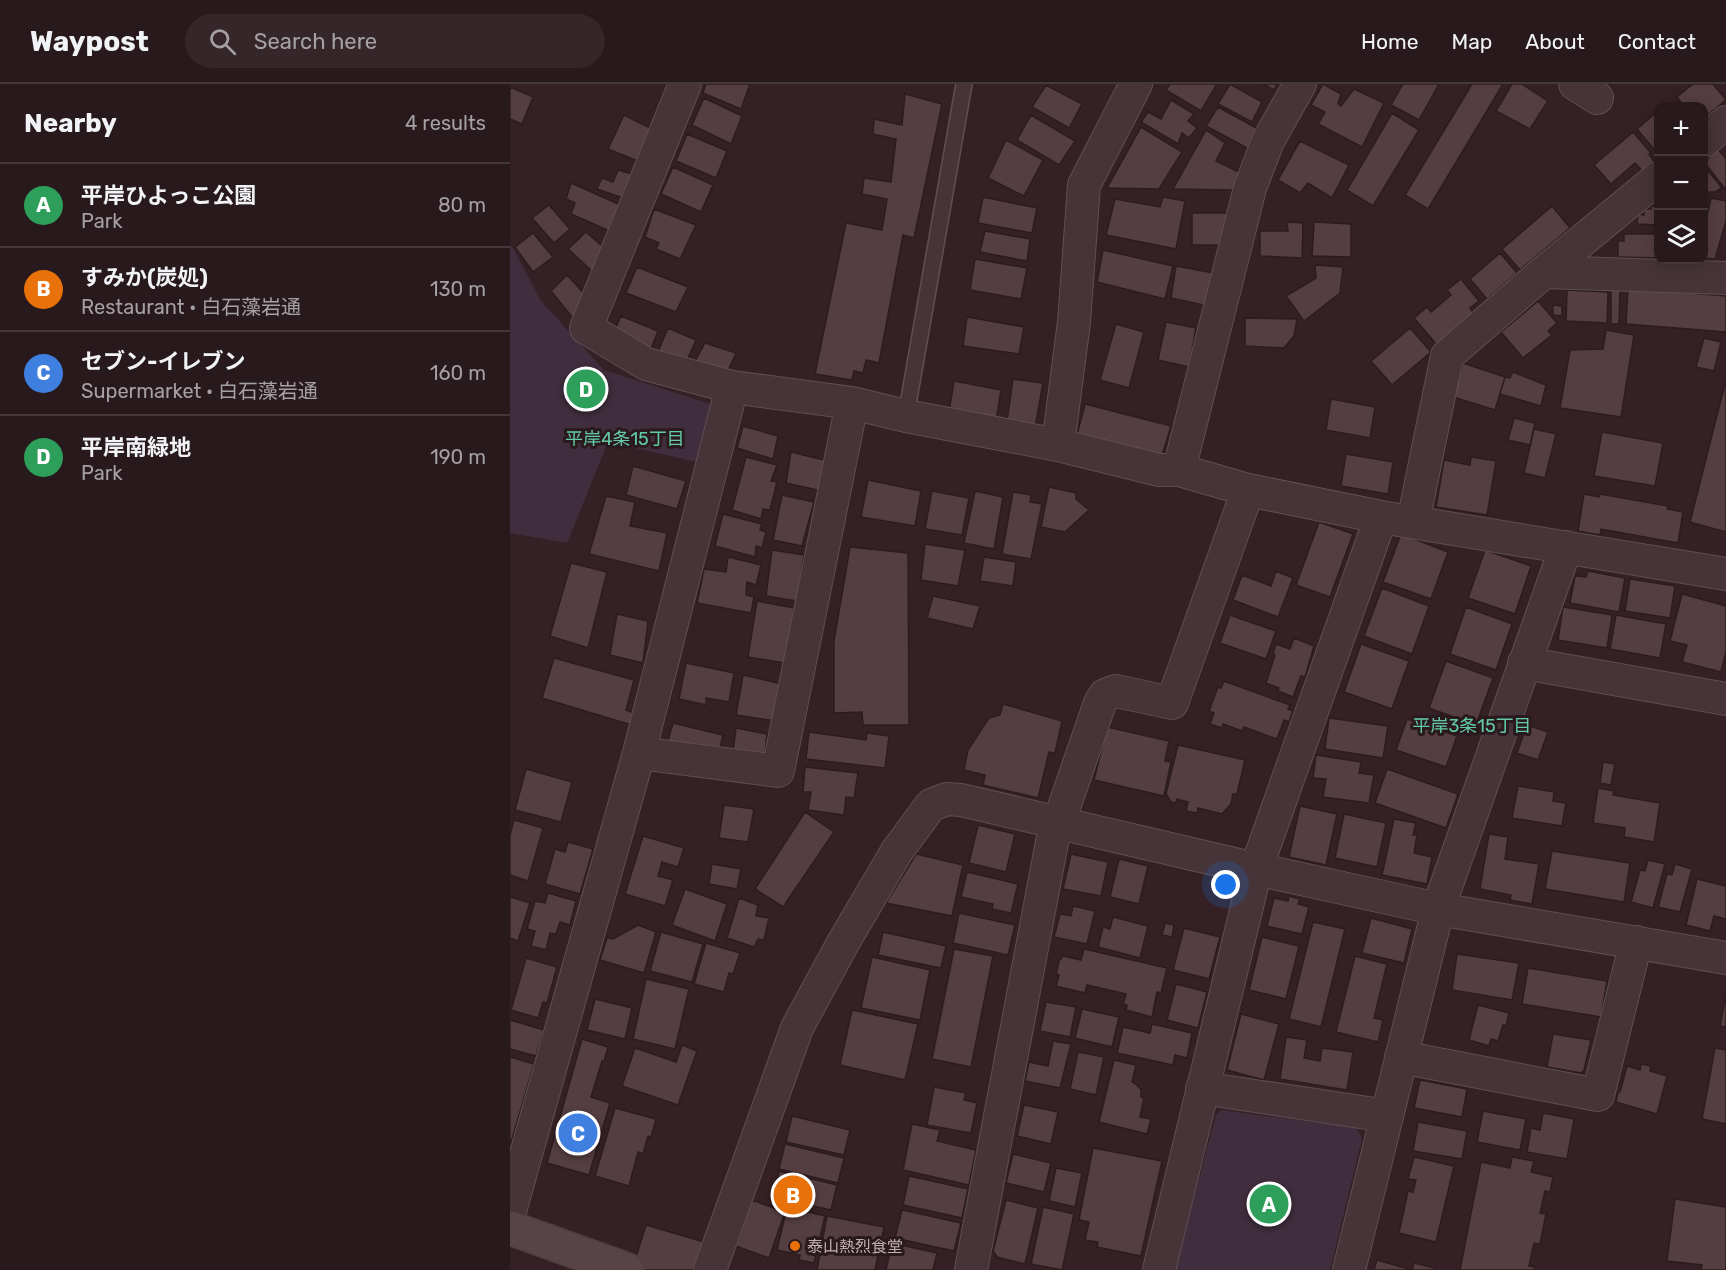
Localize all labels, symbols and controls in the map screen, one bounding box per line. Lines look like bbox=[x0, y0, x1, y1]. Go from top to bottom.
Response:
search box bbox=[185, 14, 605, 68]
text: Waypost bbox=[30, 25, 149, 58]
icon: search bbox=[206, 25, 239, 58]
text: Search here bbox=[254, 28, 377, 55]
text: Home bbox=[1361, 29, 1418, 54]
text: Map bbox=[1451, 29, 1492, 54]
text: About bbox=[1525, 29, 1585, 54]
text: Contact bbox=[1618, 29, 1696, 54]
map controls bbox=[1654, 102, 1708, 264]
button: + bbox=[1654, 102, 1708, 156]
text: Nearby bbox=[24, 108, 117, 139]
text: 4 results bbox=[405, 111, 486, 135]
button: − bbox=[1654, 156, 1708, 210]
text: 平岸ひよっこ公園 bbox=[81, 182, 256, 209]
text: A bbox=[36, 193, 51, 217]
text: 80 m bbox=[438, 193, 486, 217]
text: Park bbox=[81, 209, 123, 233]
button: layers bbox=[1654, 210, 1708, 264]
text: すみか(炭処) bbox=[81, 264, 208, 291]
text: B bbox=[36, 277, 51, 301]
text: 130 m bbox=[430, 277, 486, 301]
text: Restaurant · 白石藻岩通 bbox=[81, 295, 301, 319]
text: セブン-イレブン bbox=[81, 348, 246, 375]
text: C bbox=[36, 361, 51, 385]
text: 160 m bbox=[430, 361, 486, 385]
pin: D bbox=[566, 366, 606, 412]
text: Supermarket · 白石藻岩通 bbox=[81, 379, 318, 403]
district label: 平岸4条15丁目 bbox=[565, 428, 685, 450]
text: 平岸南緑地 bbox=[81, 434, 191, 461]
text: D bbox=[36, 445, 51, 469]
text: 190 m bbox=[430, 445, 486, 469]
text: Park bbox=[81, 461, 123, 485]
district label: 平岸3条15丁目 bbox=[1412, 715, 1532, 737]
your location bbox=[1211, 870, 1240, 899]
pin: C bbox=[558, 1110, 598, 1156]
pin: B bbox=[774, 1172, 812, 1218]
pin: A bbox=[1250, 1182, 1288, 1226]
place label: 泰山熱烈食堂 bbox=[807, 1237, 903, 1256]
marker: 泰山熱烈食堂 bbox=[788, 1239, 802, 1253]

